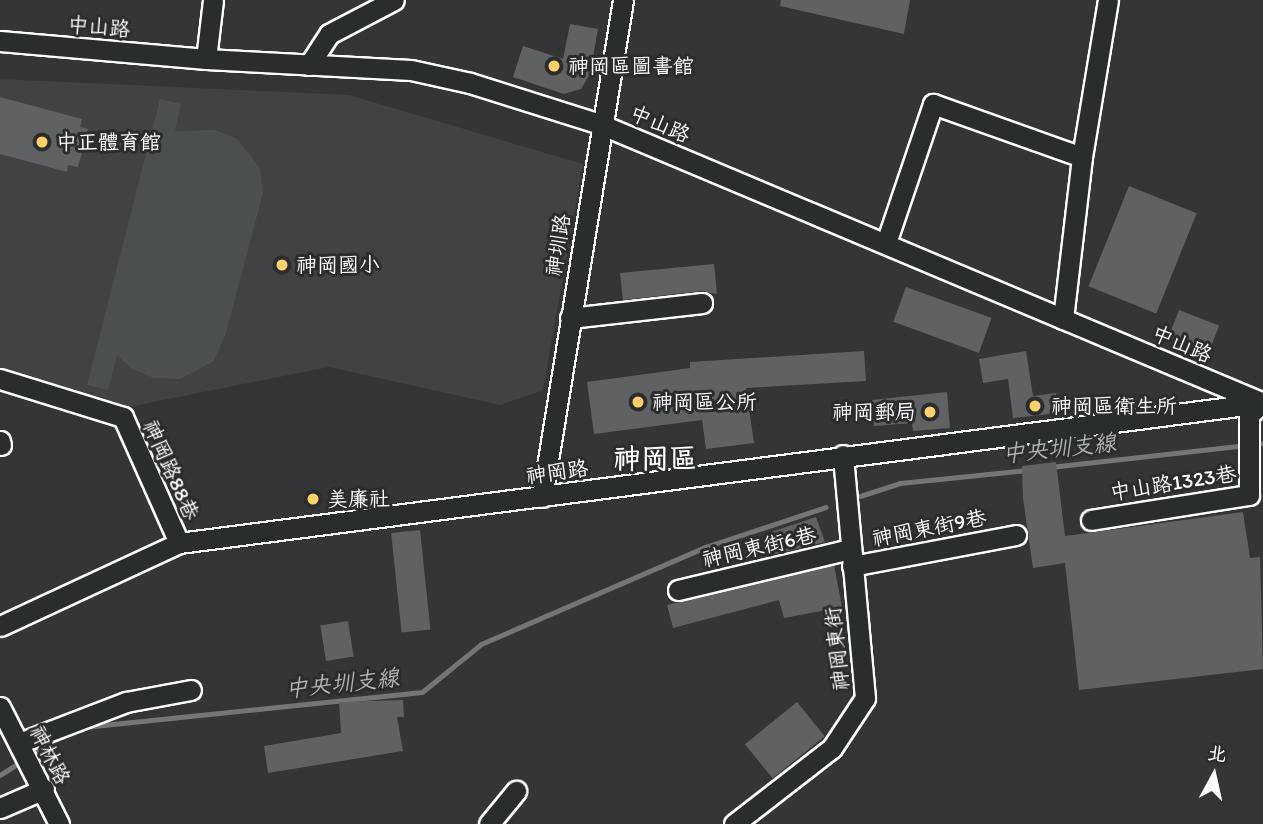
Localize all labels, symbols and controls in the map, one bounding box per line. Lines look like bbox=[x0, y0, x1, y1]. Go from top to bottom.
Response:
street label: 中山路 bbox=[67, 12, 131, 42]
place label: 神岡區圖書館 bbox=[568, 53, 694, 79]
marker: 神岡區圖書館 bbox=[546, 58, 562, 74]
street label: 中山路 bbox=[626, 100, 694, 148]
place label: 中正體育館 bbox=[56, 129, 161, 155]
marker: 中正體育館 bbox=[34, 134, 50, 150]
street label: 神圳路 bbox=[541, 212, 575, 278]
place label: 神岡國小 bbox=[296, 252, 380, 278]
marker: 神岡國小 bbox=[274, 257, 290, 273]
street label: 中山路 bbox=[1148, 320, 1216, 368]
place label: 神岡區公所 bbox=[652, 389, 757, 415]
place label: 神岡區衛生所 bbox=[1051, 393, 1177, 419]
marker: 神岡區公所 bbox=[630, 394, 646, 410]
marker: 神岡區衛生所 bbox=[1025, 396, 1045, 416]
place label: 神岡郵局 bbox=[832, 399, 916, 425]
marker: 神岡郵局 bbox=[922, 404, 938, 420]
street label: 神岡路88巷 bbox=[138, 416, 204, 524]
water label: 中央圳支線 bbox=[1000, 428, 1118, 468]
district label: 神岡區 bbox=[613, 441, 697, 475]
street label: 神岡路 bbox=[524, 455, 590, 489]
street label: 中山路1323巷 bbox=[1108, 461, 1238, 505]
place label: 美廉社 bbox=[327, 486, 390, 512]
marker: 美廉社 bbox=[305, 491, 321, 507]
street label: 神岡東街9巷 bbox=[870, 505, 988, 551]
street label: 神岡東街6巷 bbox=[700, 522, 818, 572]
street label: 神岡東街 bbox=[820, 606, 854, 692]
water label: 中央圳支線 bbox=[283, 663, 401, 703]
street label: 神林路 bbox=[24, 721, 76, 789]
north arrow bbox=[1179, 740, 1249, 810]
text: 北 bbox=[1206, 741, 1228, 766]

